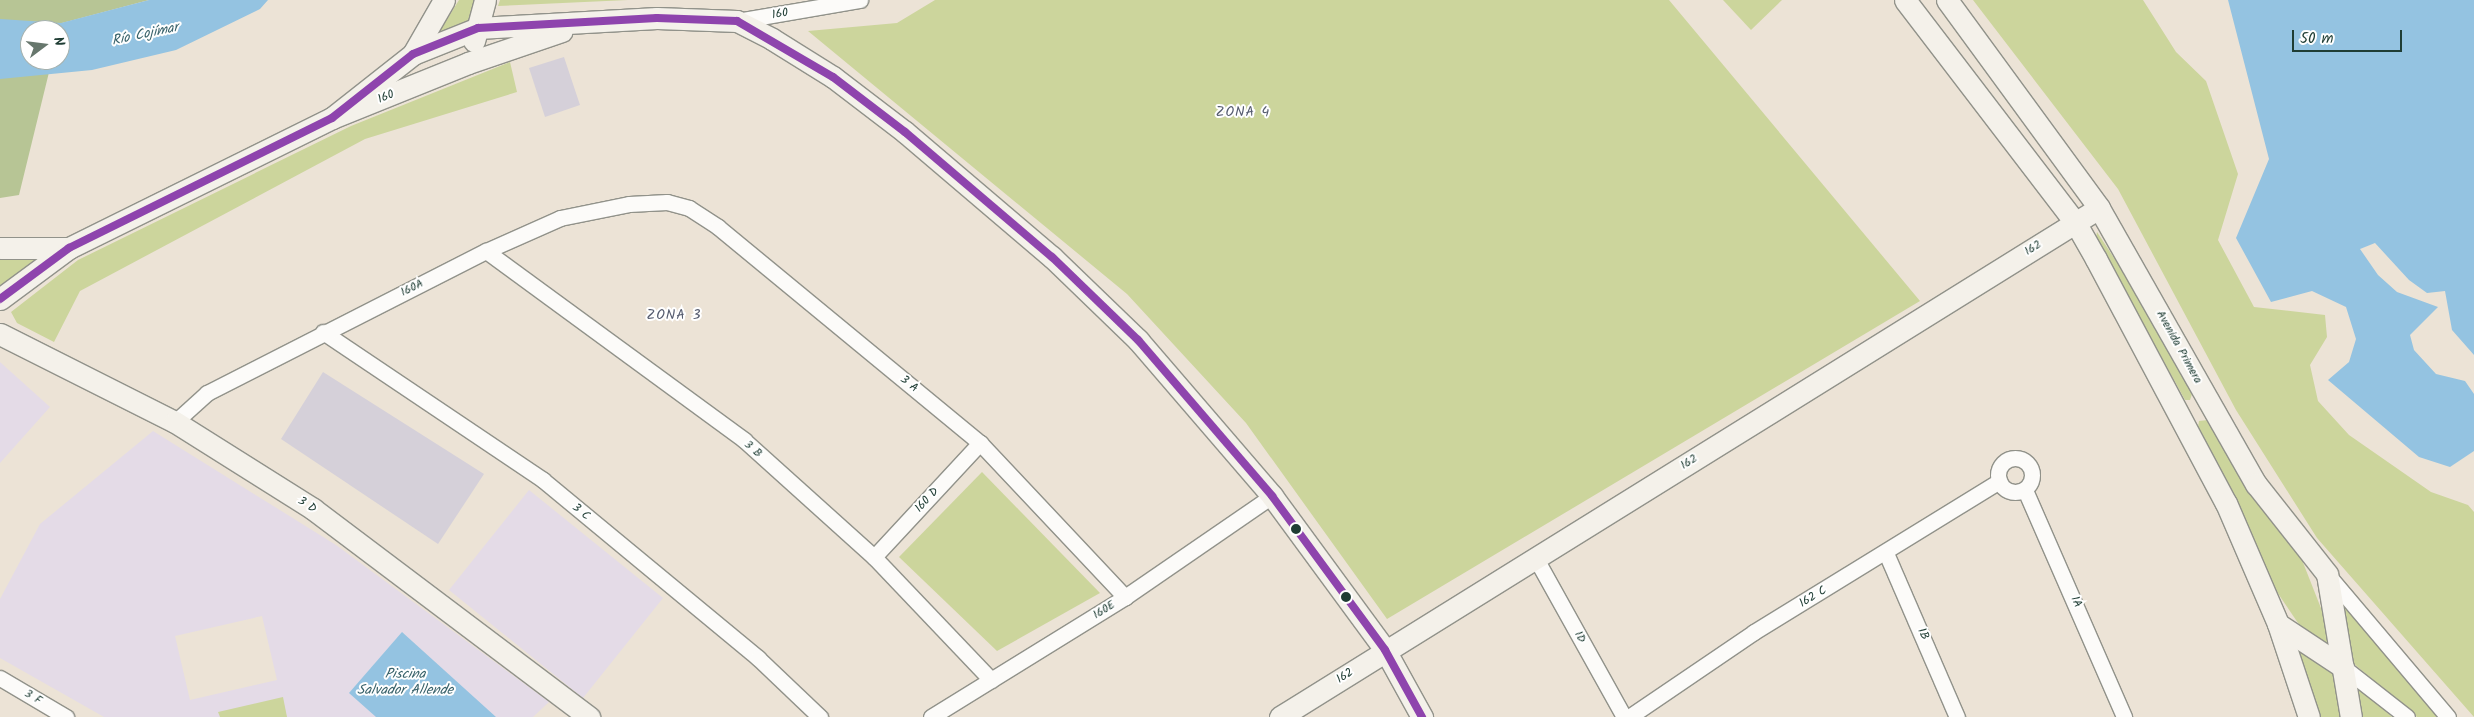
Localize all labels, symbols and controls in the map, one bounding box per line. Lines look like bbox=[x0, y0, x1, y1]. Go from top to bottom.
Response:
street label: 160 bbox=[771, 5, 789, 23]
water label: Río Cojímar bbox=[110, 19, 180, 49]
north arrow bbox=[20, 20, 70, 70]
scale bar bbox=[2294, 20, 2404, 52]
text: 50 m bbox=[2300, 27, 2334, 51]
text: N bbox=[47, 34, 70, 48]
street label: 160 bbox=[376, 87, 396, 107]
district label: ZONA 4 bbox=[1215, 104, 1271, 120]
street label: 162 bbox=[2022, 237, 2044, 259]
street label: 160A bbox=[398, 276, 426, 300]
district label: ZONA 3 bbox=[646, 307, 702, 323]
street label: Avenida Primera bbox=[2153, 308, 2205, 386]
street label: 3 A bbox=[897, 372, 921, 396]
street label: 3 B bbox=[741, 437, 765, 461]
street label: 162 bbox=[1678, 451, 1700, 473]
street label: 160 D bbox=[912, 484, 942, 516]
street label: 3 D bbox=[295, 494, 319, 516]
street label: 3 C bbox=[569, 500, 593, 524]
unlabelled marker bbox=[1291, 524, 1301, 534]
street label: 162 C bbox=[1797, 583, 1829, 611]
unlabelled marker bbox=[1341, 592, 1351, 602]
street label: 1A bbox=[2067, 594, 2085, 610]
street label: 160E bbox=[1090, 598, 1118, 622]
street label: 1B bbox=[1914, 626, 1932, 642]
street label: 1D bbox=[1571, 628, 1589, 646]
street label: 162 bbox=[1334, 665, 1356, 687]
water label: Piscina Salvador Allende bbox=[357, 666, 453, 699]
street label: 3 F bbox=[22, 686, 44, 708]

